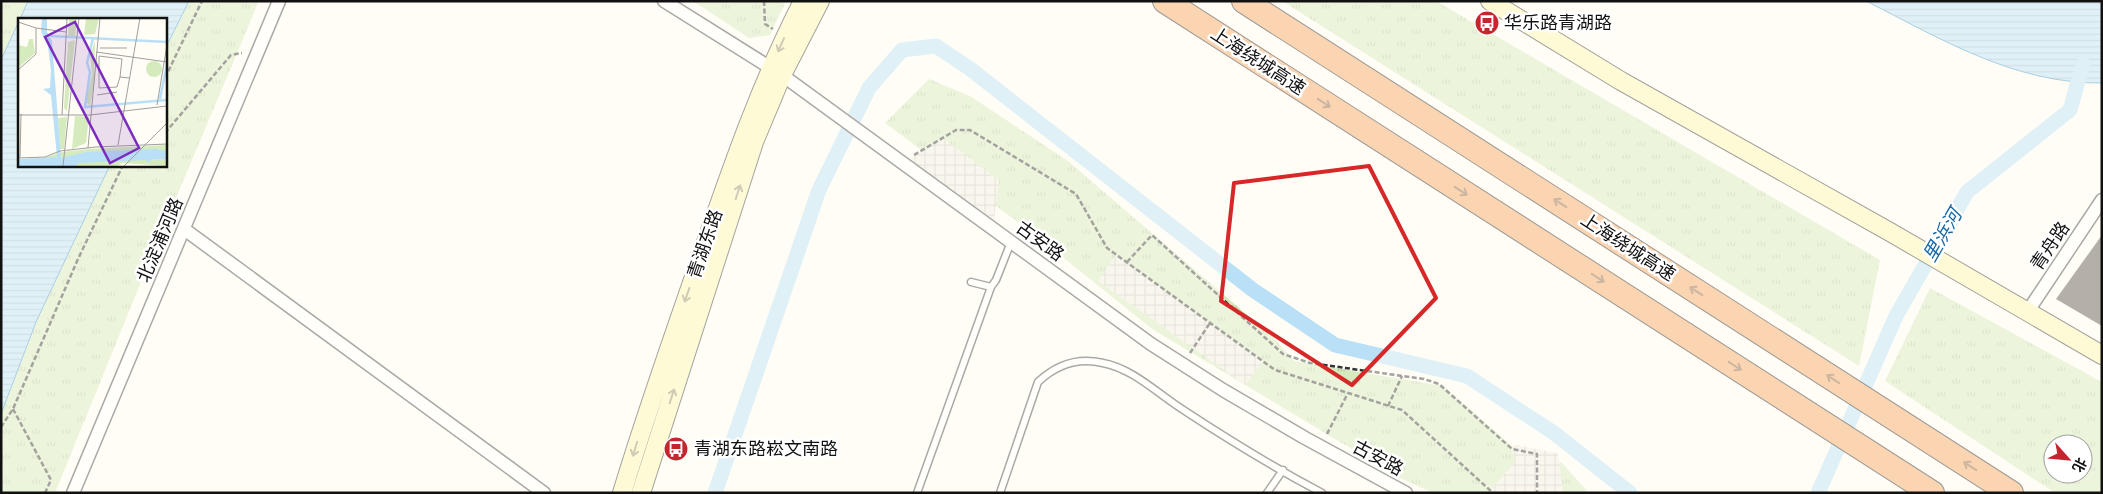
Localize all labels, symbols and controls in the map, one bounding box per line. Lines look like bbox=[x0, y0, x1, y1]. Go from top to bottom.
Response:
bus stop icon: 华乐路青湖路 bbox=[1474, 10, 1500, 36]
place label: 华乐路青湖路 bbox=[1504, 12, 1612, 34]
inset map bbox=[18, 18, 166, 166]
street label: 上海绕城高速 bbox=[1207, 22, 1309, 100]
one-way arrow bbox=[775, 37, 785, 52]
one-way arrow bbox=[1317, 98, 1331, 108]
one-way arrow bbox=[734, 185, 743, 200]
one-way arrow bbox=[1454, 186, 1468, 196]
street label: 北淀浦河路 bbox=[132, 194, 188, 286]
one-way arrow bbox=[1553, 198, 1567, 208]
water label: 里浜河 bbox=[1918, 201, 1969, 266]
street label: 青湖东路 bbox=[683, 206, 727, 282]
street label: 上海绕城高速 bbox=[1577, 208, 1679, 286]
street label: 古安路 bbox=[1012, 216, 1068, 266]
street label: 青舟路 bbox=[2026, 217, 2074, 275]
one-way arrow bbox=[1590, 274, 1604, 284]
one-way arrow bbox=[1690, 286, 1704, 296]
one-way arrow bbox=[682, 287, 692, 303]
one-way arrow bbox=[1727, 361, 1741, 371]
one-way arrow bbox=[1827, 373, 1841, 383]
one-way arrow bbox=[667, 389, 677, 405]
north arrow bbox=[2043, 434, 2093, 484]
bus stop icon: 青湖东路崧文南路 bbox=[663, 436, 689, 462]
street label: 古安路 bbox=[1349, 436, 1407, 480]
place label: 青湖东路崧文南路 bbox=[694, 438, 838, 460]
one-way arrow bbox=[630, 441, 640, 457]
text: 北 bbox=[2068, 455, 2090, 475]
one-way arrow bbox=[1963, 461, 1977, 472]

